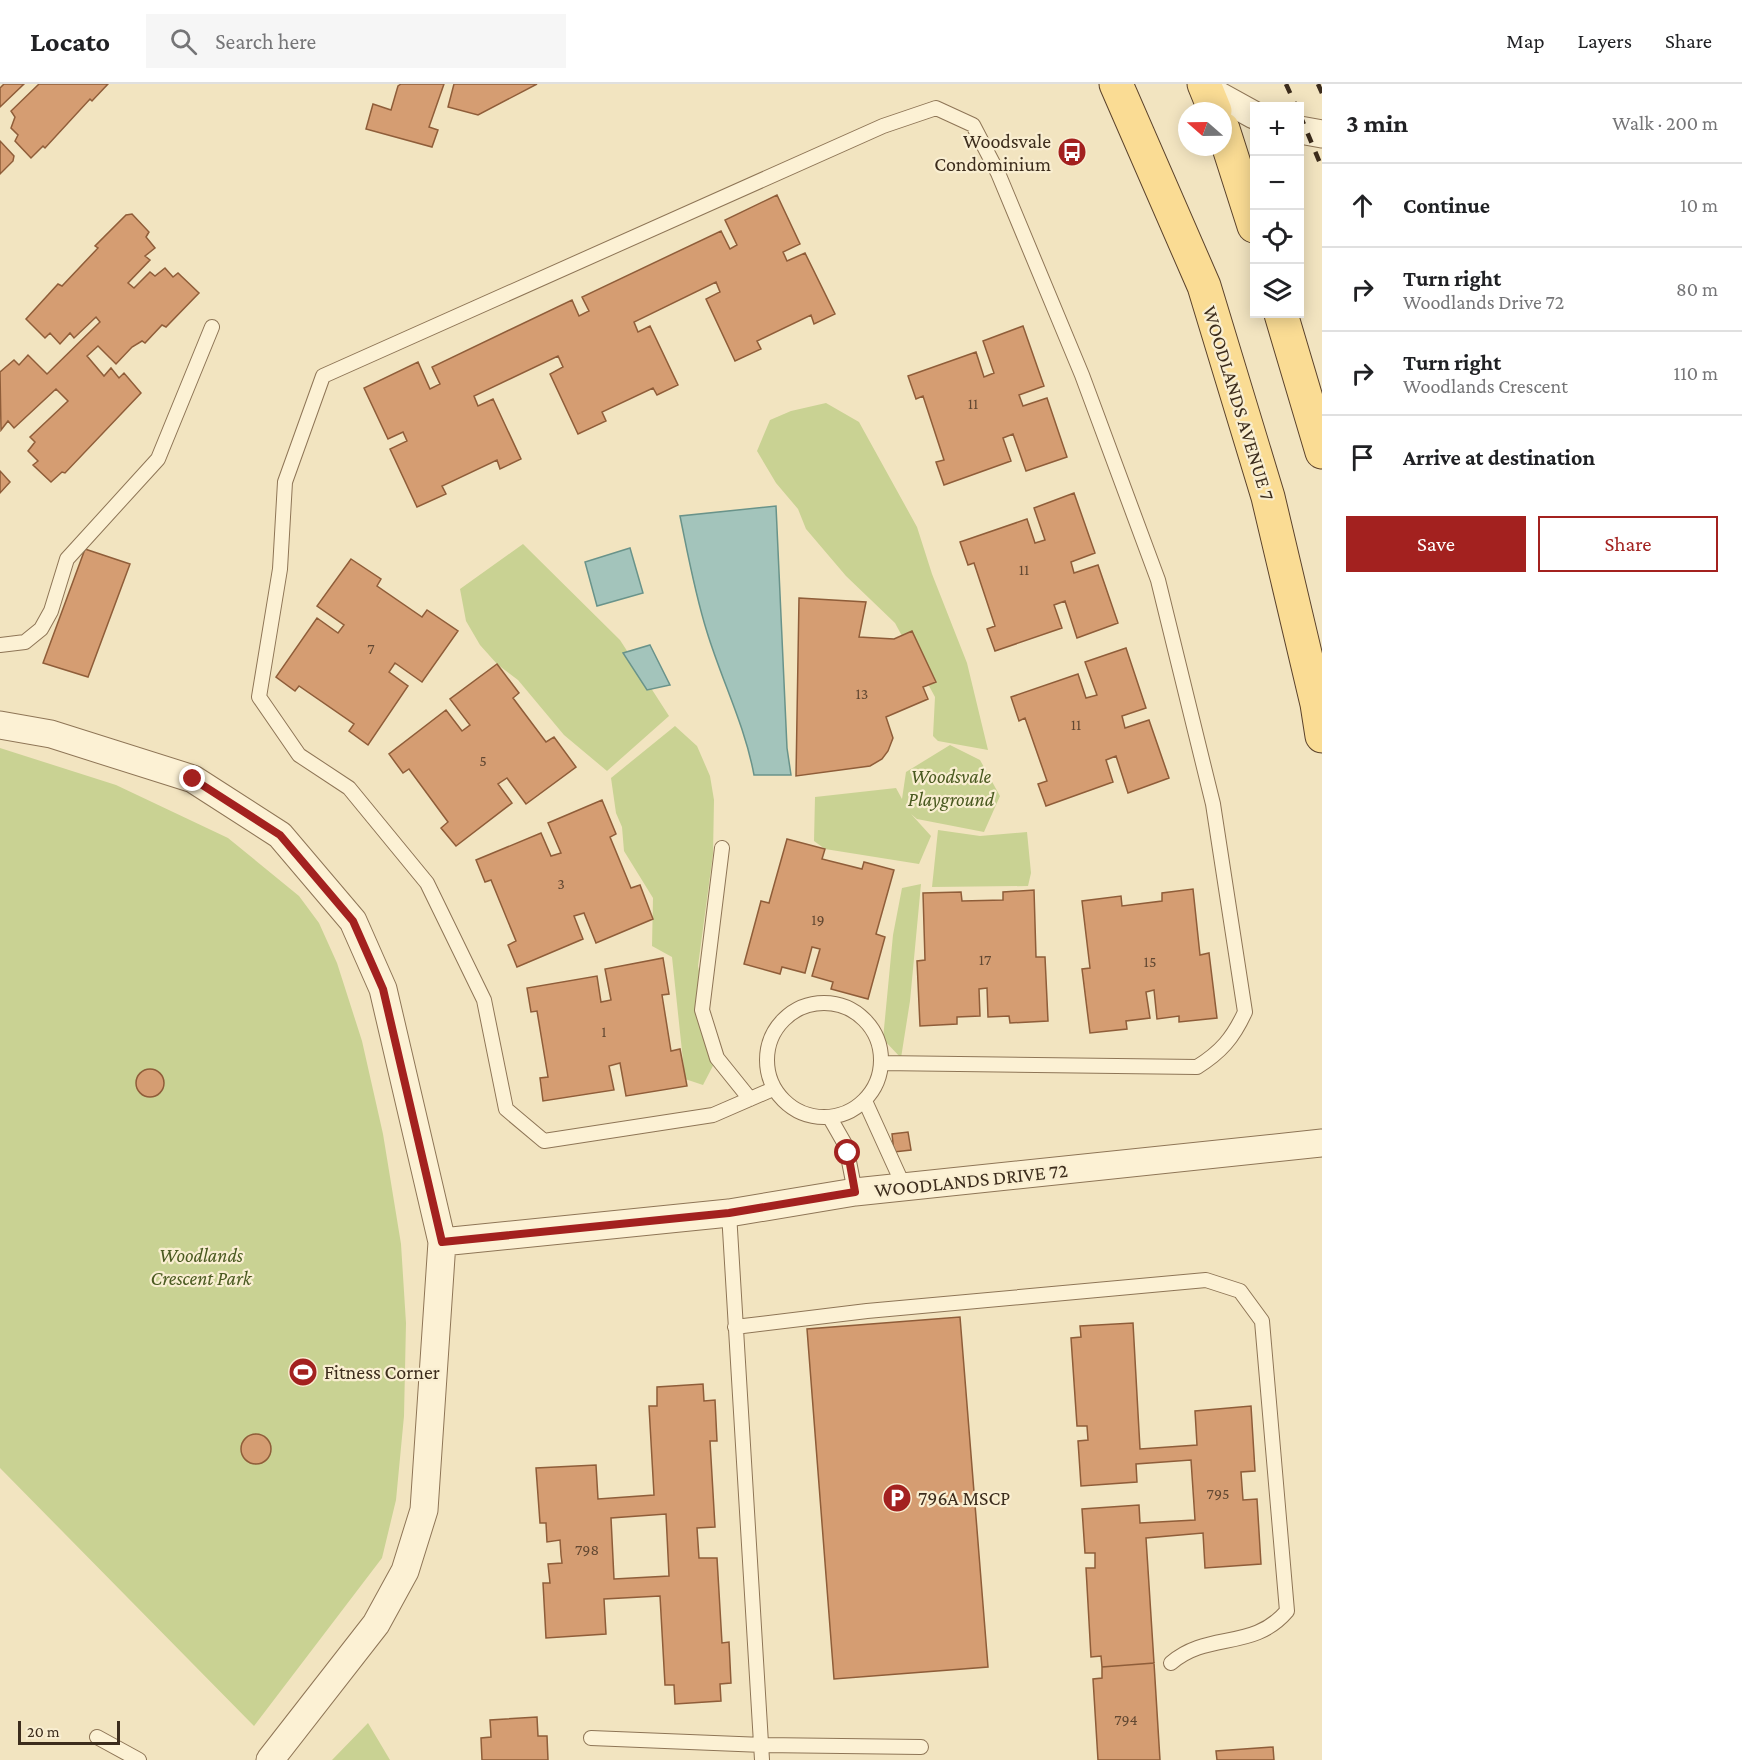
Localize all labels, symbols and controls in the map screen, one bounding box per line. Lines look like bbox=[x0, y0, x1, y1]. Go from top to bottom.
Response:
search box bbox=[146, 14, 566, 68]
icon: search bbox=[167, 25, 200, 58]
text: Locato bbox=[30, 26, 110, 57]
text: Search here bbox=[215, 29, 316, 54]
text: Map bbox=[1506, 29, 1545, 53]
text: Layers bbox=[1578, 29, 1632, 53]
text: Share bbox=[1665, 29, 1712, 53]
north arrow bbox=[1178, 102, 1232, 156]
map controls bbox=[1250, 102, 1304, 318]
button: + bbox=[1250, 102, 1304, 156]
text: 3 min bbox=[1346, 109, 1408, 138]
text: Walk · 200 m bbox=[1612, 112, 1718, 134]
place label: Woodsvale Condominium bbox=[934, 130, 1051, 175]
bus stop icon: Woodsvale Condominium bbox=[1056, 136, 1088, 168]
button: − bbox=[1250, 156, 1304, 210]
icon: ahead bbox=[1346, 189, 1379, 222]
text: Continue bbox=[1403, 193, 1490, 218]
text: 10 m bbox=[1680, 194, 1718, 216]
button: locate bbox=[1250, 210, 1304, 264]
button: layers bbox=[1250, 264, 1304, 318]
text: Turn right bbox=[1403, 266, 1501, 291]
icon: right bbox=[1346, 273, 1379, 306]
text: 80 m bbox=[1676, 278, 1718, 300]
text: Woodlands Drive 72 bbox=[1403, 291, 1564, 313]
street label: WOODLANDS AVENUE 7 bbox=[1199, 303, 1279, 503]
text: Turn right bbox=[1403, 350, 1501, 375]
icon: right bbox=[1346, 357, 1379, 390]
text: 110 m bbox=[1674, 362, 1718, 384]
text: Woodlands Crescent bbox=[1403, 375, 1568, 397]
house number: 11 bbox=[968, 395, 978, 412]
icon: arrive bbox=[1346, 441, 1379, 474]
text: Arrive at destination bbox=[1403, 445, 1595, 470]
button: Save bbox=[1346, 516, 1526, 572]
button: Share bbox=[1538, 516, 1718, 572]
house number: 11 bbox=[1019, 561, 1029, 578]
house number: 7 bbox=[367, 640, 375, 657]
house number: 13 bbox=[856, 685, 868, 702]
house number: 11 bbox=[1071, 716, 1081, 733]
house number: 5 bbox=[479, 752, 487, 769]
route end bbox=[179, 765, 205, 791]
park label: Woodsvale Playground bbox=[908, 765, 995, 811]
house number: 3 bbox=[557, 875, 565, 892]
house number: 19 bbox=[811, 911, 825, 928]
house number: 17 bbox=[979, 951, 992, 968]
house number: 15 bbox=[1144, 953, 1156, 970]
house number: 1 bbox=[601, 1023, 607, 1040]
route start bbox=[834, 1139, 860, 1165]
street label: WOODLANDS DRIVE 72 bbox=[873, 1159, 1069, 1201]
park label: Woodlands Crescent Park bbox=[150, 1244, 253, 1289]
sports icon: Fitness Corner bbox=[287, 1356, 319, 1388]
place label: Fitness Corner bbox=[324, 1361, 440, 1383]
parking icon: 796A MSCP bbox=[881, 1482, 913, 1514]
house number: 795 bbox=[1207, 1485, 1229, 1502]
place label: 796A MSCP bbox=[918, 1487, 1010, 1509]
house number: 798 bbox=[575, 1541, 599, 1558]
house number: 794 bbox=[1114, 1711, 1138, 1728]
scale bar bbox=[18, 1718, 120, 1746]
text: 20 m bbox=[27, 1723, 60, 1740]

